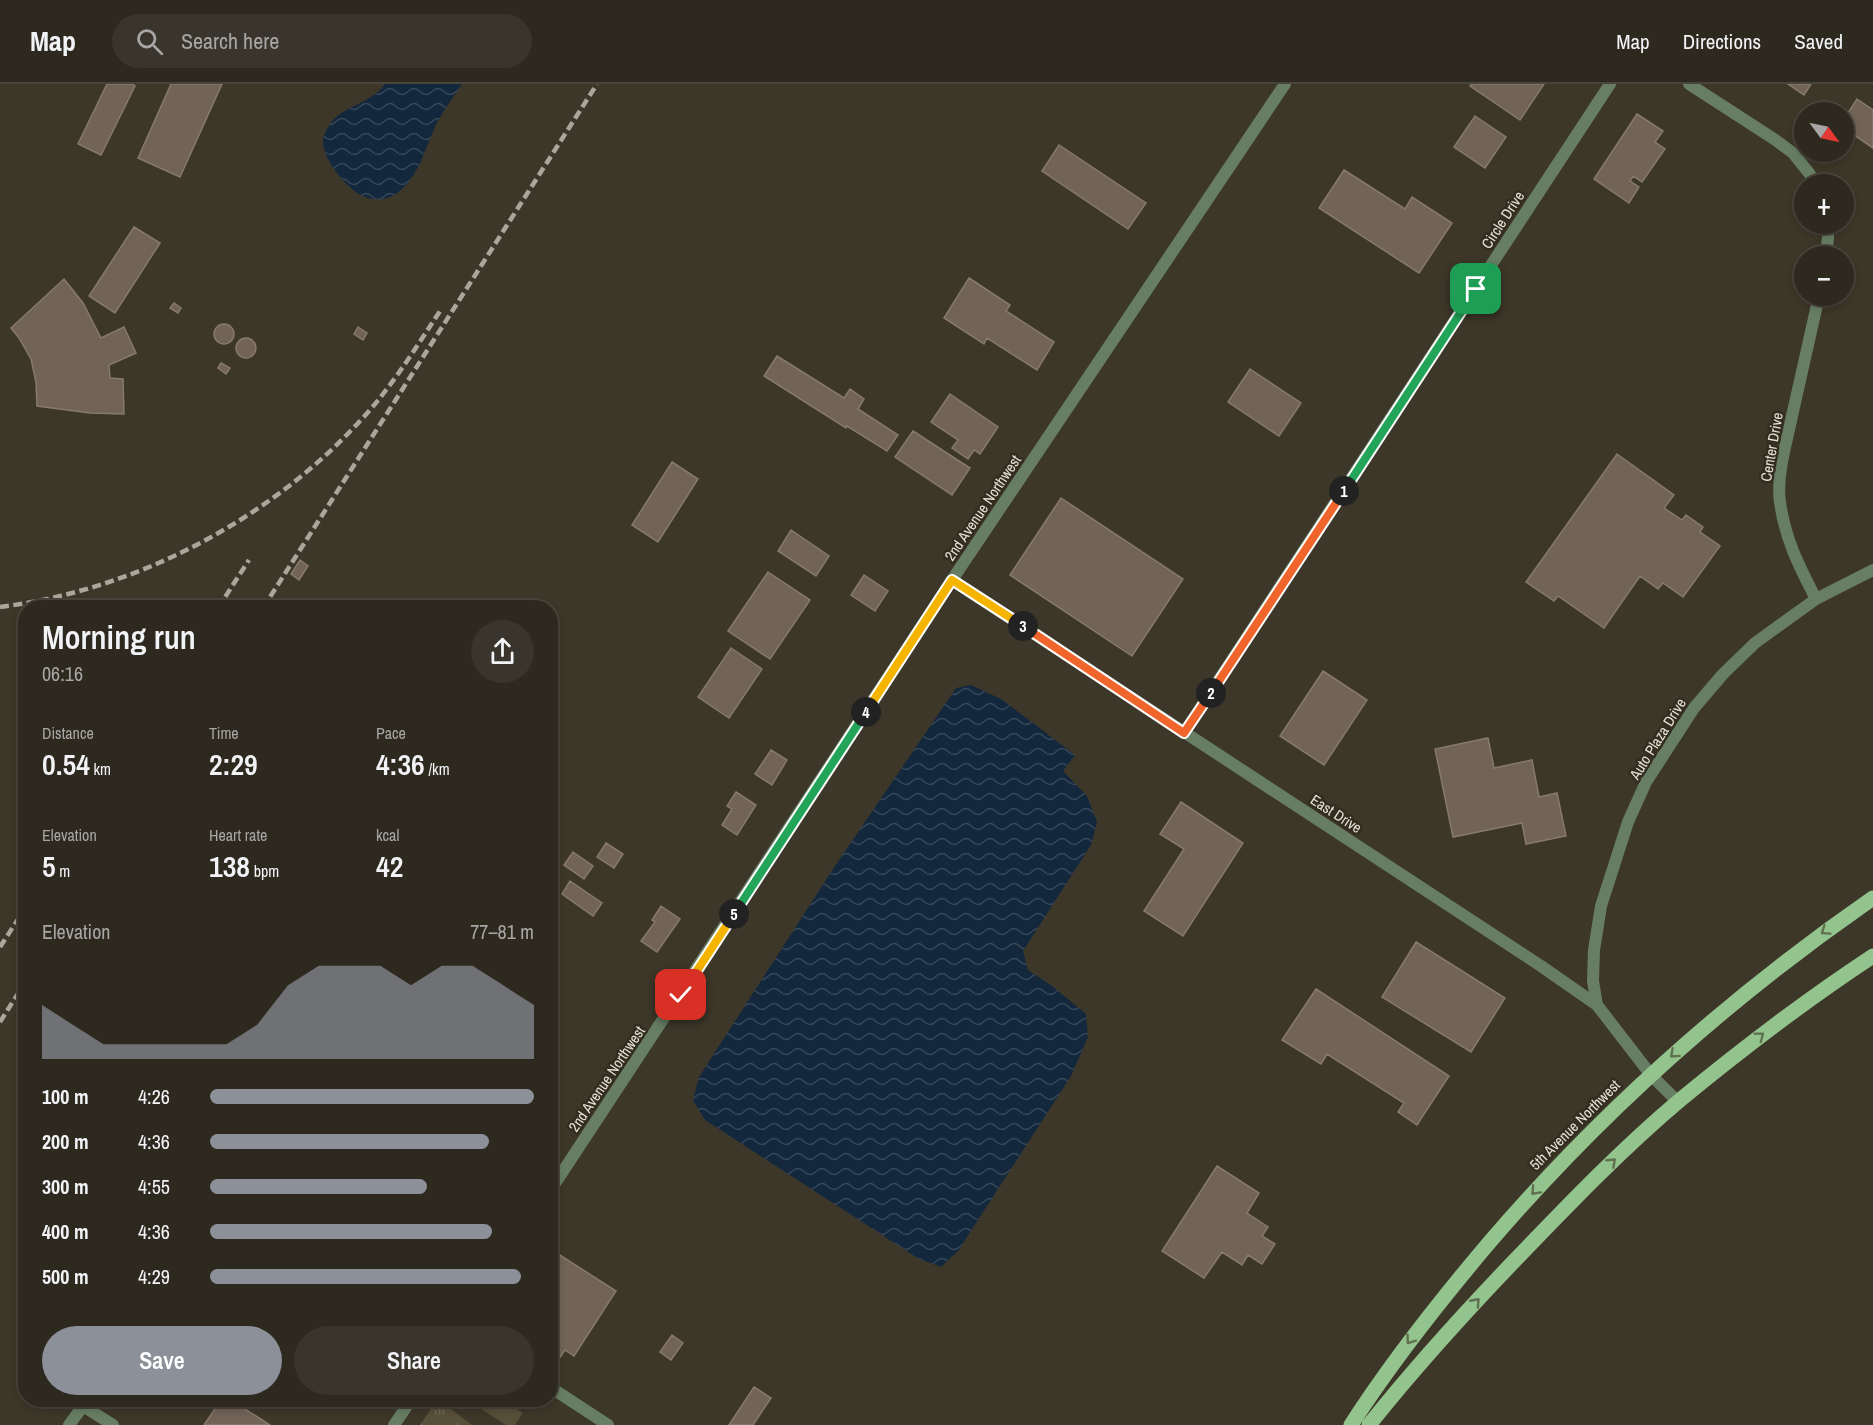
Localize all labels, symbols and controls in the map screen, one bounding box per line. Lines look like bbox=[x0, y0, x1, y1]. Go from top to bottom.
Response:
search box bbox=[112, 14, 532, 68]
text: Map bbox=[30, 22, 76, 60]
icon: search bbox=[133, 25, 166, 58]
text: Search here bbox=[181, 26, 279, 56]
text: Map bbox=[1616, 27, 1650, 56]
text: Directions bbox=[1683, 27, 1761, 56]
text: Saved bbox=[1794, 27, 1843, 56]
north arrow bbox=[1794, 102, 1854, 162]
map controls bbox=[1794, 102, 1854, 306]
button: + bbox=[1794, 174, 1854, 234]
street label: Circle Drive bbox=[1476, 187, 1529, 253]
button: − bbox=[1794, 246, 1854, 306]
pin bbox=[1450, 263, 1501, 314]
icon: arrive bbox=[1459, 272, 1492, 305]
street label: Center Drive bbox=[1755, 411, 1788, 483]
street label: 2nd Avenue Northwest bbox=[939, 450, 1026, 565]
pin: 1 bbox=[1329, 476, 1359, 506]
text: 1 bbox=[1340, 480, 1348, 502]
pin: 3 bbox=[1008, 611, 1038, 641]
text: Morning run bbox=[42, 615, 196, 659]
text: 3 bbox=[1019, 615, 1027, 637]
button: share bbox=[471, 620, 534, 683]
text: 06:16 bbox=[42, 660, 83, 687]
pin: 2 bbox=[1196, 678, 1226, 708]
text: 2 bbox=[1207, 682, 1215, 704]
street label: Auto Plaza Drive bbox=[1624, 694, 1691, 784]
pin: 4 bbox=[851, 697, 881, 727]
text: 4 bbox=[862, 701, 870, 723]
text: Distance bbox=[42, 722, 94, 744]
text: Time bbox=[209, 722, 239, 744]
text: Pace bbox=[376, 722, 406, 744]
text: 0.54 bbox=[42, 744, 90, 784]
text: 2:29 bbox=[209, 744, 258, 784]
text: 4:36 bbox=[376, 744, 425, 784]
text: km bbox=[90, 758, 111, 780]
text: /km bbox=[425, 758, 450, 780]
street label: East Drive bbox=[1306, 789, 1366, 838]
text: Elevation bbox=[42, 824, 97, 846]
text: Heart rate bbox=[209, 824, 267, 846]
text: kcal bbox=[376, 824, 399, 846]
text: 5 bbox=[42, 846, 56, 886]
text: 138 bbox=[209, 846, 250, 886]
text: 42 bbox=[376, 846, 403, 886]
text: m bbox=[56, 860, 70, 882]
text: bpm bbox=[250, 860, 279, 882]
pin: 5 bbox=[719, 899, 749, 929]
text: 5 bbox=[730, 903, 738, 925]
text: Elevation bbox=[42, 918, 110, 945]
text: 77–81 m bbox=[470, 918, 534, 945]
one-way arrow bbox=[1821, 924, 1832, 935]
pin bbox=[655, 969, 706, 1020]
icon: check bbox=[664, 978, 697, 1011]
street label: 2nd Avenue Northwest bbox=[563, 1021, 650, 1136]
one-way arrow bbox=[1754, 1032, 1765, 1043]
one-way arrow bbox=[1670, 1047, 1680, 1058]
street label: 5th Avenue Northwest bbox=[1525, 1074, 1625, 1175]
text: 100 m bbox=[42, 1083, 89, 1110]
text: 4:26 bbox=[138, 1083, 170, 1110]
text: 200 m bbox=[42, 1128, 89, 1155]
text: 4:36 bbox=[138, 1128, 170, 1155]
one-way arrow bbox=[1605, 1159, 1616, 1170]
text: 300 m bbox=[42, 1173, 89, 1200]
text: 4:55 bbox=[138, 1173, 170, 1200]
one-way arrow bbox=[1531, 1184, 1542, 1195]
text: 400 m bbox=[42, 1218, 89, 1245]
text: 4:36 bbox=[138, 1218, 170, 1245]
text: 500 m bbox=[42, 1263, 89, 1290]
text: 4:29 bbox=[138, 1263, 170, 1290]
one-way arrow bbox=[1469, 1298, 1480, 1308]
button: Save bbox=[42, 1326, 282, 1395]
button: Share bbox=[294, 1326, 534, 1395]
one-way arrow bbox=[1406, 1334, 1417, 1345]

